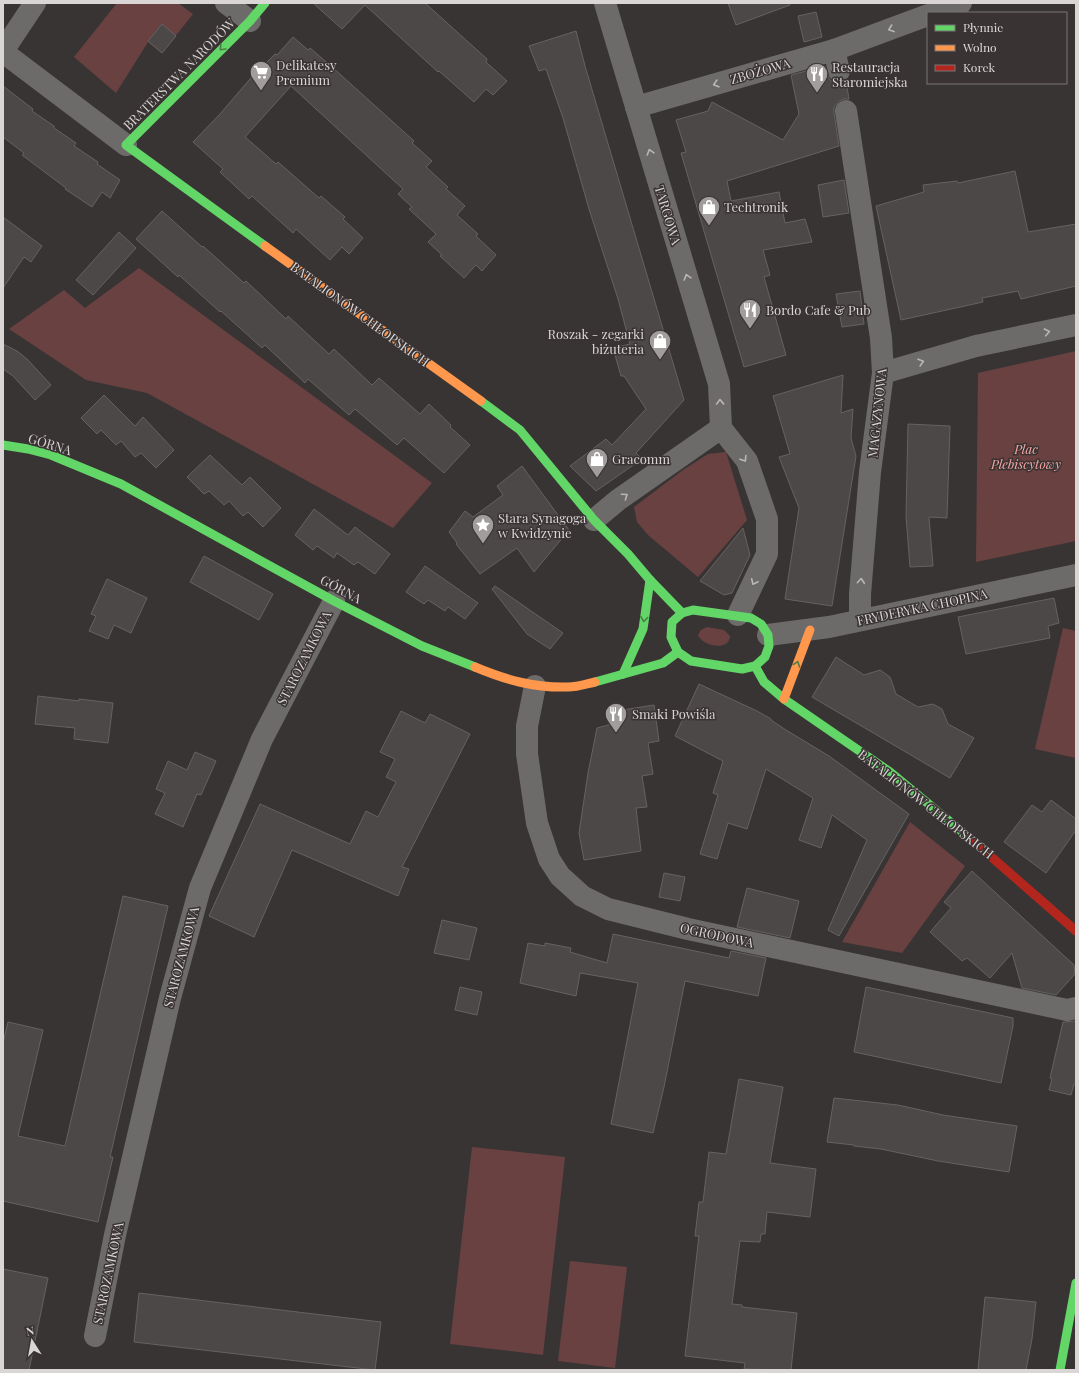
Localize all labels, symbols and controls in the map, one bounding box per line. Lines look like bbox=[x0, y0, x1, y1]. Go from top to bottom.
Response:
legend bbox=[927, 12, 1067, 84]
street label: BRATERSTWA NARODÓW bbox=[119, 14, 238, 133]
text: Płynnie bbox=[963, 19, 1003, 35]
one-way arrow bbox=[888, 24, 895, 32]
text: Wolno bbox=[962, 39, 997, 55]
one-way arrow bbox=[219, 44, 227, 51]
street label: ZBOŻOWA bbox=[728, 54, 793, 87]
place label: Delikatesy Premium bbox=[276, 56, 337, 88]
place label: Restauracja Staromiejska bbox=[832, 58, 908, 90]
supermarket icon: Delikatesy Premium bbox=[248, 59, 274, 92]
text: Korek bbox=[963, 59, 996, 75]
restaurant icon: Restauracja Staromiejska bbox=[804, 61, 830, 94]
one-way arrow bbox=[713, 79, 720, 88]
one-way arrow bbox=[646, 149, 655, 156]
street label: TARGOWA bbox=[651, 183, 686, 248]
shop icon: Techtronik bbox=[696, 194, 722, 227]
place label: Techtronik bbox=[724, 198, 789, 215]
street label: BATALIONÓW CHŁOPSKICH bbox=[287, 257, 433, 370]
one-way arrow bbox=[683, 273, 692, 280]
restaurant icon: Bordo Cafe & Pub bbox=[737, 297, 763, 330]
place label: Bordo Cafe & Pub bbox=[766, 301, 871, 318]
place label: Roszak - zegarki biżuteria bbox=[548, 325, 645, 357]
shop icon: Roszak - zegarki biżuteria bbox=[647, 328, 673, 361]
one-way arrow bbox=[1044, 328, 1050, 337]
one-way arrow bbox=[917, 358, 924, 367]
street label: MAGAZYNOWA bbox=[863, 367, 890, 459]
one-way arrow bbox=[716, 399, 724, 405]
street label: GÓRNA bbox=[26, 429, 75, 458]
park label: Plac Plebiscytowy bbox=[990, 440, 1061, 472]
shop icon: Gracomm bbox=[584, 446, 610, 479]
place label: Gracomm bbox=[612, 450, 670, 467]
one-way arrow bbox=[740, 455, 747, 462]
one-way arrow bbox=[620, 494, 627, 501]
place label: Stara Synagoga w Kwidzynie bbox=[498, 509, 587, 541]
place icon: Stara Synagoga w Kwidzynie bbox=[470, 512, 496, 545]
street label: GÓRNA bbox=[318, 571, 366, 607]
one-way arrow bbox=[751, 578, 759, 585]
one-way arrow bbox=[856, 578, 865, 584]
street label: FRYDERYKA CHOPINA bbox=[855, 584, 990, 629]
street label: STAROZAMKOWA bbox=[272, 607, 335, 708]
one-way arrow bbox=[640, 616, 649, 622]
one-way arrow bbox=[792, 661, 800, 668]
restaurant icon: Smaki Powiśla bbox=[603, 701, 629, 734]
place label: Smaki Powiśla bbox=[632, 705, 716, 722]
street label: BATALIONÓW CHŁOPSKICH bbox=[855, 745, 998, 862]
street label: STAROZAMKOWA bbox=[159, 904, 202, 1009]
street label: OGRODOWA bbox=[679, 918, 756, 951]
street label: STAROZAMKOWA bbox=[88, 1219, 127, 1326]
north arrow bbox=[12, 1321, 52, 1361]
text: N bbox=[25, 1323, 35, 1339]

